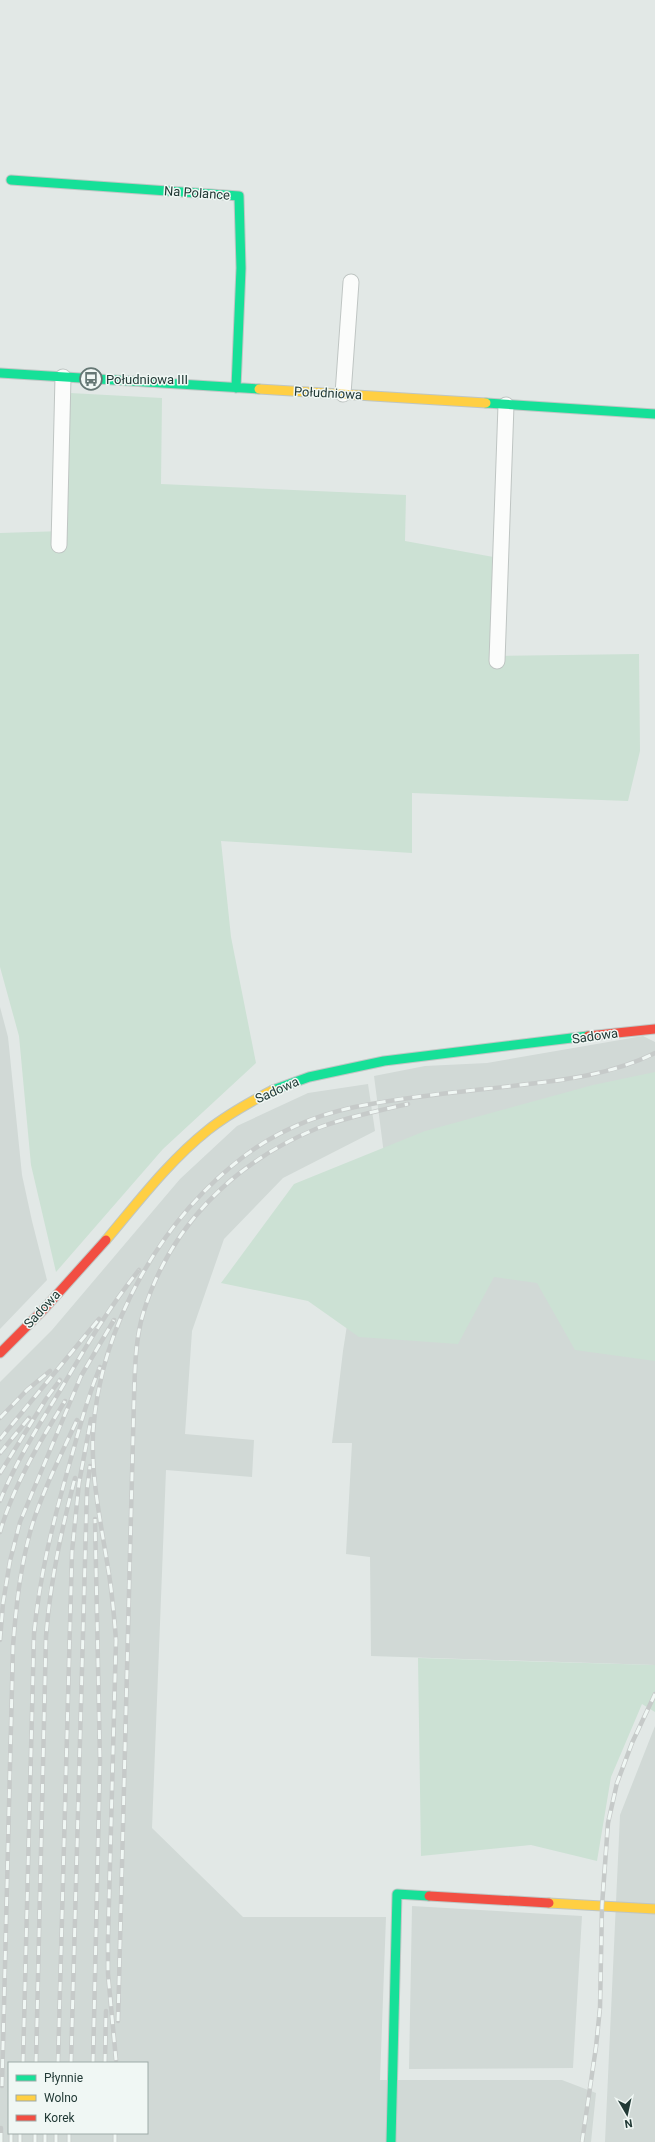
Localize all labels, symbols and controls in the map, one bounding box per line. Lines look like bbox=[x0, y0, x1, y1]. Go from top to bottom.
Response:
street label: Na Polance bbox=[163, 183, 231, 203]
bus stop icon: Południowa III bbox=[78, 366, 104, 392]
place label: Południowa III bbox=[106, 372, 188, 387]
street label: Południowa bbox=[294, 384, 362, 402]
street label: Sadowa bbox=[571, 1025, 619, 1047]
street label: Sadowa bbox=[253, 1074, 301, 1106]
street label: Sadowa bbox=[21, 1287, 63, 1331]
legend bbox=[8, 2062, 148, 2134]
text: Płynnie bbox=[44, 2071, 83, 2085]
text: Wolno bbox=[44, 2091, 78, 2105]
north arrow bbox=[607, 2094, 647, 2134]
text: Korek bbox=[44, 2111, 76, 2125]
text: N bbox=[623, 2116, 633, 2130]

